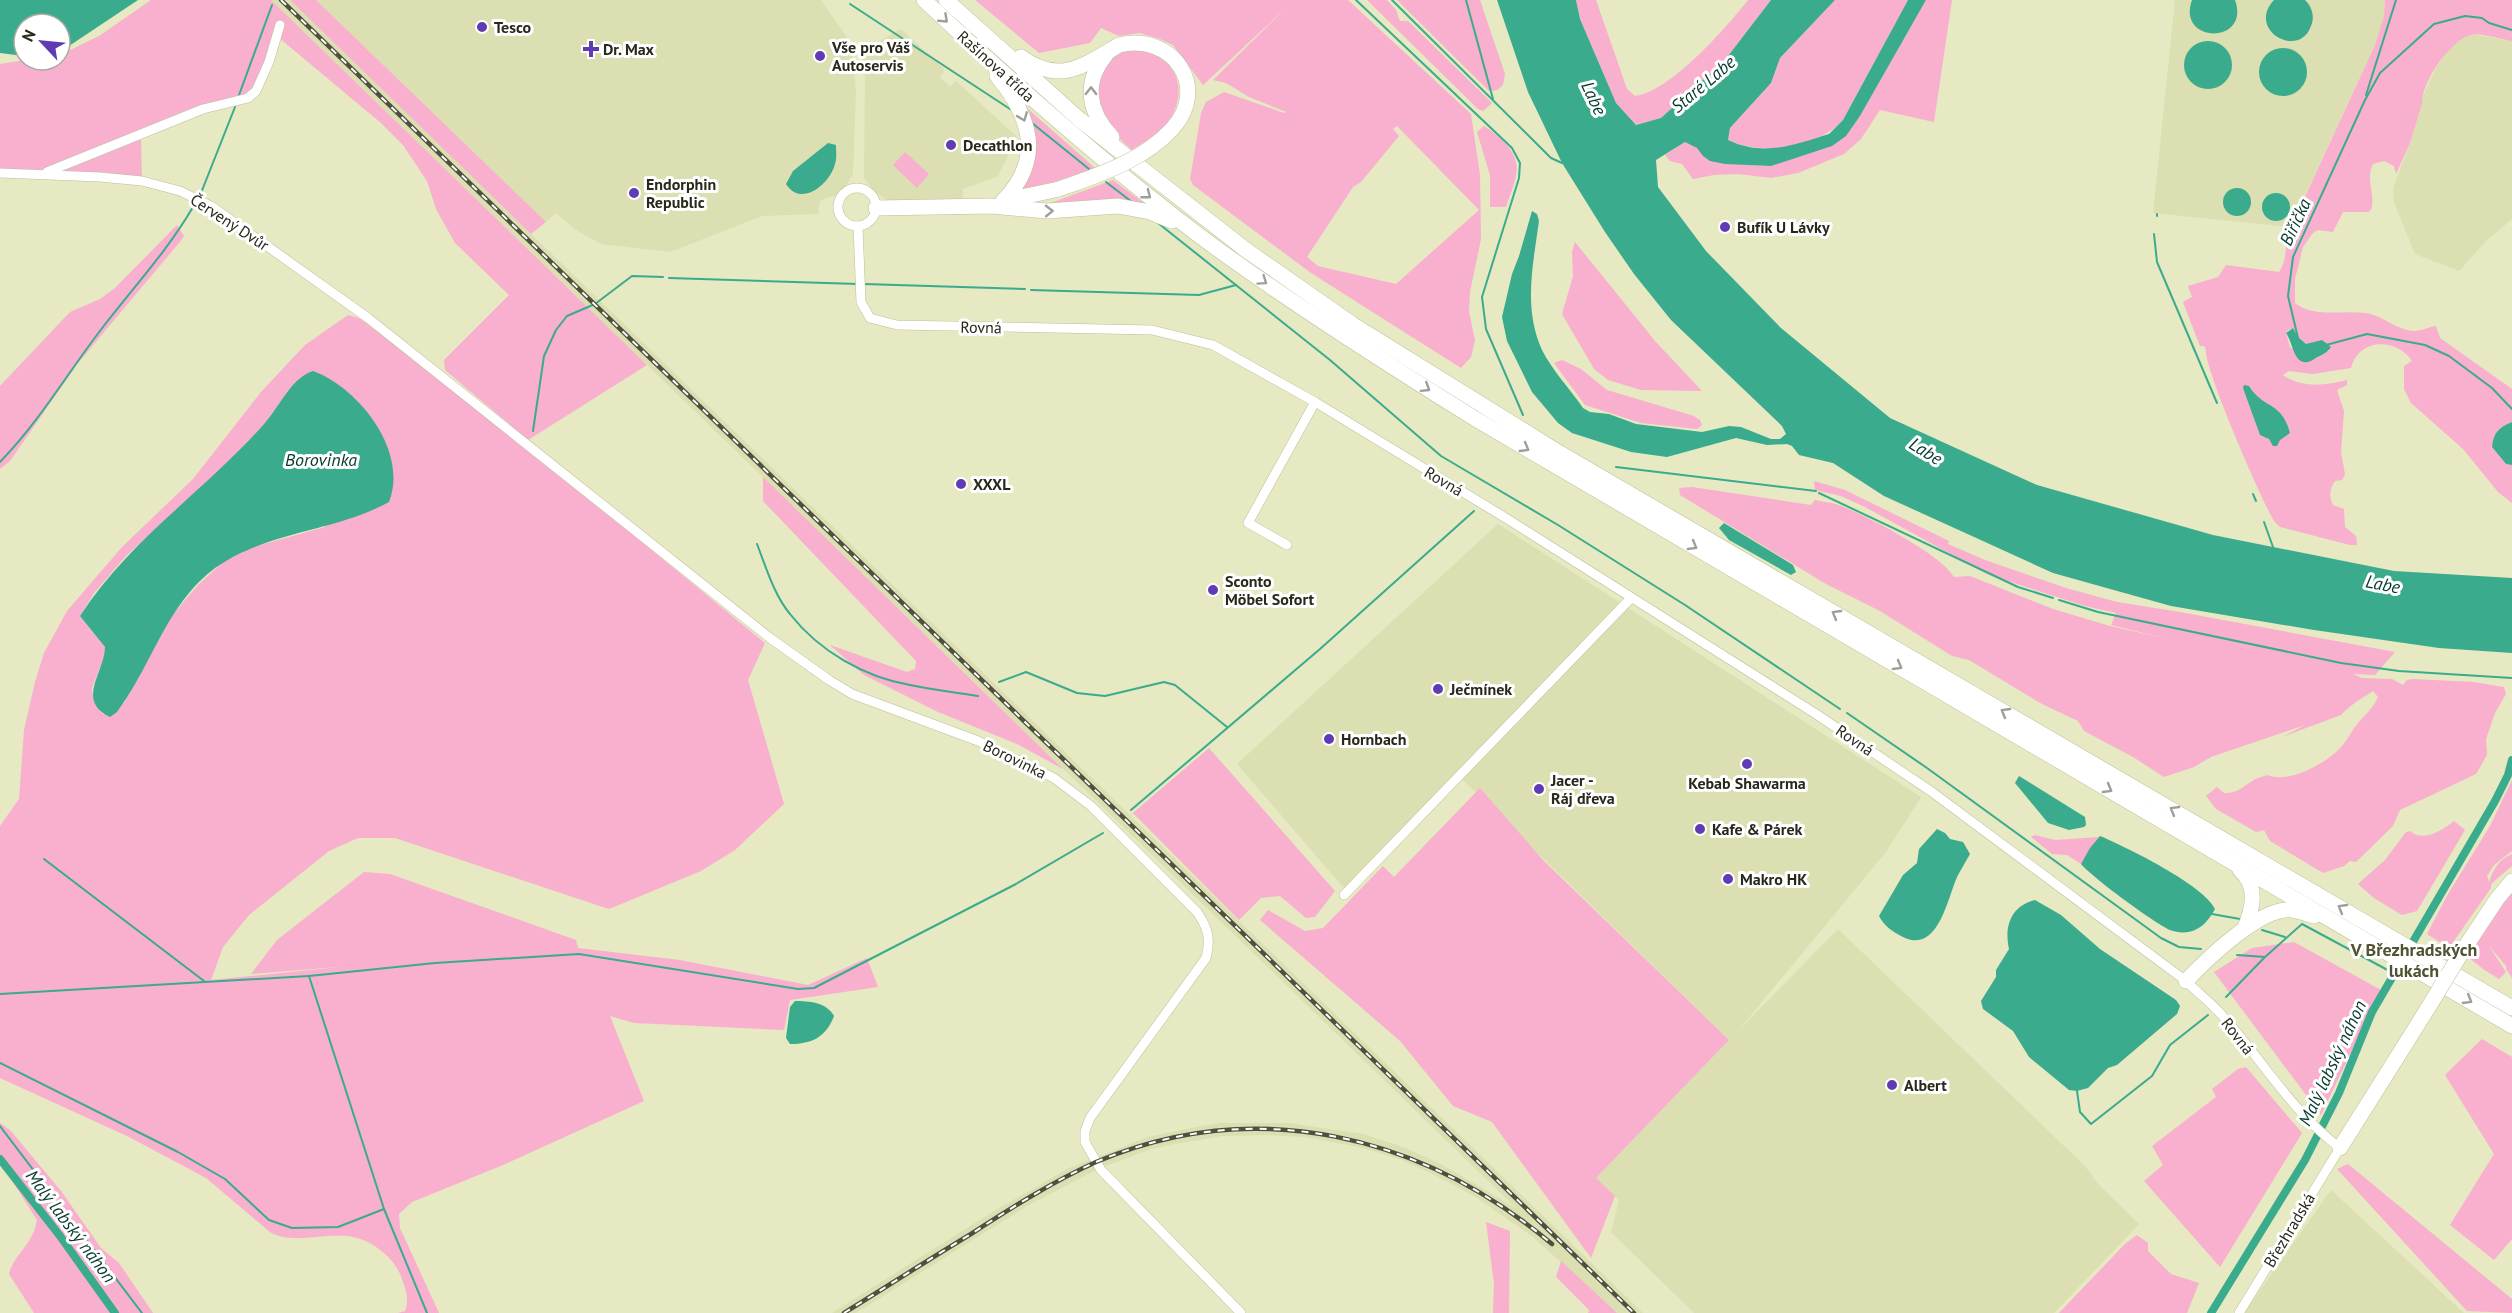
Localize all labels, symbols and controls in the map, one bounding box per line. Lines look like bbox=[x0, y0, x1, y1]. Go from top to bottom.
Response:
one-way arrow bbox=[937, 11, 948, 22]
north arrow bbox=[12, 12, 72, 72]
place label: Tesco bbox=[494, 17, 532, 37]
marker: Tesco bbox=[475, 20, 489, 34]
text: N bbox=[17, 26, 40, 45]
street label: Rašínova třída bbox=[953, 26, 1039, 106]
place label: Vše pro Váš Autoservis bbox=[831, 37, 910, 75]
place label: Dr. Max bbox=[603, 39, 655, 59]
marker: Dr. Max bbox=[584, 42, 598, 56]
marker: Vše pro Váš Autoservis bbox=[813, 49, 827, 63]
water label: Staré Labe bbox=[1666, 50, 1740, 118]
water label: Labe bbox=[1576, 77, 1612, 119]
one-way arrow bbox=[1085, 86, 1098, 95]
one-way arrow bbox=[1016, 112, 1029, 122]
place label: Decathlon bbox=[963, 135, 1033, 155]
marker: Decathlon bbox=[944, 138, 958, 152]
place label: Endorphin Republic bbox=[646, 174, 716, 212]
marker: Endorphin Republic bbox=[627, 186, 641, 200]
one-way arrow bbox=[1141, 187, 1152, 198]
street label: Červený Dvůr bbox=[187, 189, 274, 255]
water label: Biřička bbox=[2274, 195, 2316, 249]
one-way arrow bbox=[1045, 205, 1054, 217]
place label: Bufík U Lávky bbox=[1737, 217, 1830, 237]
marker: Bufík U Lávky bbox=[1718, 220, 1732, 234]
one-way arrow bbox=[1257, 274, 1268, 285]
street label: Rovná bbox=[960, 317, 1002, 337]
one-way arrow bbox=[1420, 381, 1430, 393]
water label: Labe bbox=[1905, 432, 1947, 470]
one-way arrow bbox=[1519, 441, 1529, 452]
water label: Borovinka bbox=[285, 448, 357, 471]
street label: Rovná bbox=[1421, 462, 1467, 500]
place label: XXXL bbox=[973, 474, 1011, 494]
marker: XXXL bbox=[954, 477, 968, 491]
one-way arrow bbox=[1687, 539, 1697, 550]
water label: Labe bbox=[2364, 569, 2403, 599]
place label: Sconto Möbel Sofort bbox=[1225, 571, 1314, 609]
marker: Sconto Möbel Sofort bbox=[1206, 583, 1220, 597]
one-way arrow bbox=[1832, 610, 1843, 621]
one-way arrow bbox=[1892, 658, 1902, 670]
place label: Ječmínek bbox=[1449, 679, 1512, 699]
marker: Ječmínek bbox=[1431, 682, 1445, 696]
one-way arrow bbox=[2001, 708, 2011, 720]
street label: Rovná bbox=[1832, 720, 1878, 760]
place label: Hornbach bbox=[1341, 729, 1407, 749]
marker: Hornbach bbox=[1322, 732, 1336, 746]
street label: Borovinka bbox=[980, 735, 1050, 783]
marker: Kebab Shawarma bbox=[1740, 757, 1754, 771]
place label: Jacer - Ráj dřeva bbox=[1550, 770, 1615, 808]
place label: Kebab Shawarma bbox=[1688, 773, 1806, 793]
marker: Jacer - Ráj dřeva bbox=[1532, 782, 1546, 796]
one-way arrow bbox=[2102, 782, 2112, 793]
one-way arrow bbox=[2169, 806, 2180, 818]
place label: Kafe & Párek bbox=[1712, 819, 1803, 839]
marker: Kafe & Párek bbox=[1693, 822, 1707, 836]
place label: Makro HK bbox=[1740, 869, 1807, 889]
marker: Makro HK bbox=[1721, 872, 1735, 886]
one-way arrow bbox=[2338, 904, 2348, 915]
district label: V Březhradských lukách bbox=[2350, 938, 2477, 982]
one-way arrow bbox=[2462, 992, 2472, 1004]
water label: Malý labský náhon bbox=[2293, 997, 2371, 1129]
street label: Rovná bbox=[2217, 1013, 2259, 1059]
place label: Albert bbox=[1904, 1075, 1947, 1095]
marker: Albert bbox=[1885, 1078, 1899, 1092]
water label: Malý labský náhon bbox=[21, 1165, 121, 1287]
street label: Březhradská bbox=[2259, 1189, 2319, 1271]

